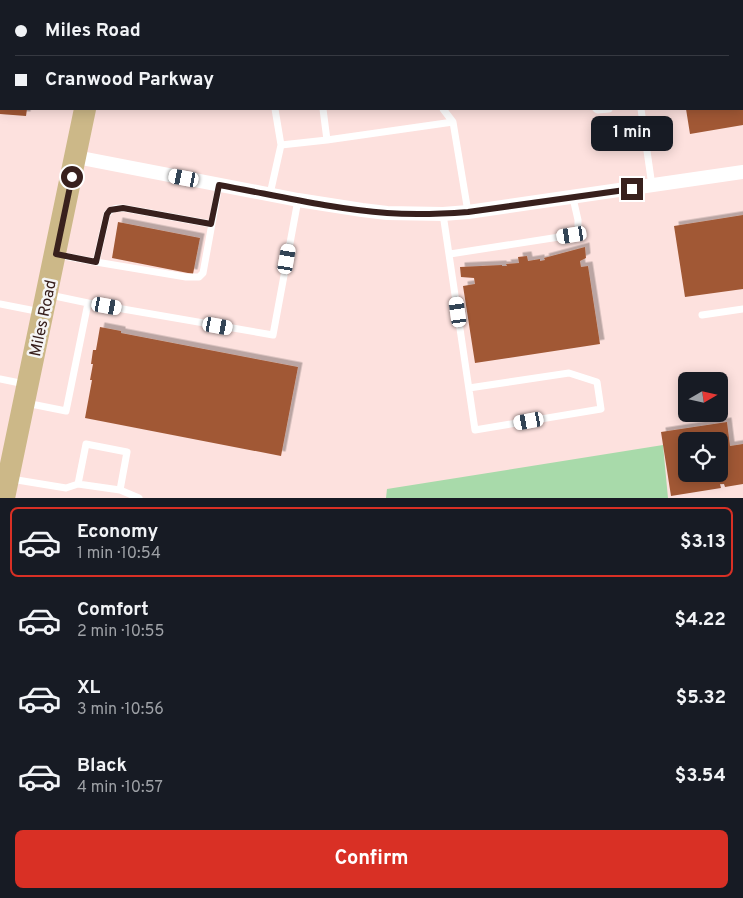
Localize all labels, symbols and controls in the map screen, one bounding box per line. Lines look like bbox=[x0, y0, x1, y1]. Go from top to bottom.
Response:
text: Miles Road bbox=[45, 19, 141, 43]
text: Cranwood Parkway bbox=[45, 68, 214, 92]
callout: 1 min bbox=[591, 116, 673, 152]
text: 1 min bbox=[613, 123, 651, 143]
route start bbox=[61, 166, 83, 188]
car bbox=[167, 168, 200, 188]
route end bbox=[621, 178, 643, 200]
car bbox=[556, 225, 587, 245]
car bbox=[277, 243, 296, 275]
street label: Miles Road bbox=[26, 278, 62, 359]
car bbox=[90, 296, 123, 316]
car bbox=[448, 296, 467, 328]
car bbox=[201, 316, 234, 336]
north arrow bbox=[678, 372, 728, 422]
map controls bbox=[678, 372, 728, 482]
car bbox=[512, 411, 545, 431]
button: locate bbox=[678, 432, 728, 482]
icon: car bbox=[17, 520, 62, 565]
text: Economy bbox=[77, 520, 158, 544]
text: $3.13 bbox=[680, 530, 726, 554]
text: 1 min · 10:54 bbox=[77, 544, 161, 564]
icon: car bbox=[17, 598, 62, 643]
text: Comfort bbox=[77, 598, 149, 622]
text: $4.22 bbox=[675, 608, 726, 632]
text: 2 min · 10:55 bbox=[77, 622, 164, 642]
icon: car bbox=[17, 676, 62, 721]
text: XL bbox=[77, 676, 100, 700]
text: $5.32 bbox=[676, 686, 726, 710]
text: 3 min · 10:56 bbox=[77, 700, 164, 720]
icon: car bbox=[17, 754, 62, 799]
text: Black bbox=[77, 754, 127, 778]
text: $3.54 bbox=[675, 764, 726, 788]
text: 4 min · 10:57 bbox=[77, 778, 163, 798]
button: Confirm bbox=[15, 830, 728, 888]

